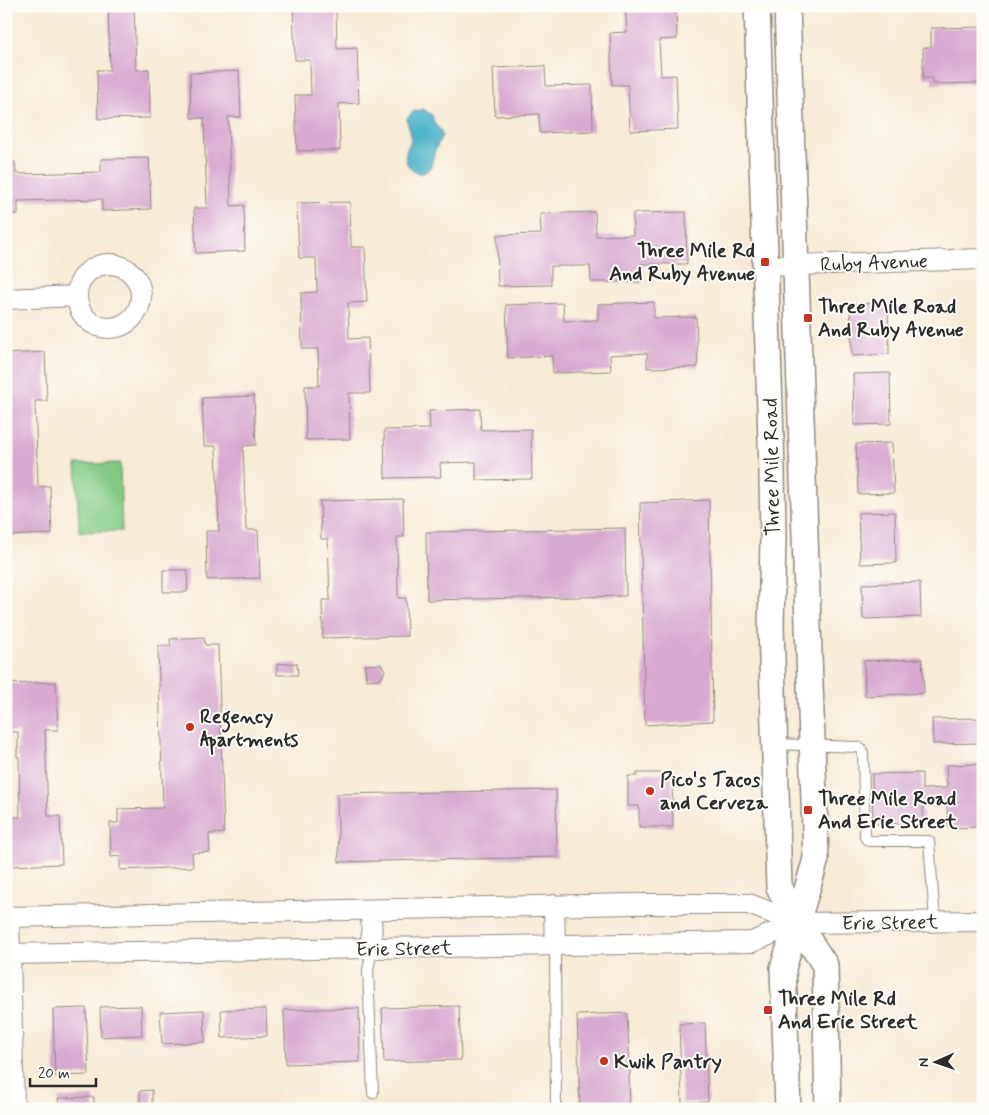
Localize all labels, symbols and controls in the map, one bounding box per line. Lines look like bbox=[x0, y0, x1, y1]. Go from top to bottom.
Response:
place label: Three Mile Rd And Ruby Avenue bbox=[609, 238, 755, 288]
street label: Ruby Avenue bbox=[820, 248, 928, 279]
marker: Three Mile Rd And Ruby Avenue bbox=[759, 256, 771, 268]
place label: Three Mile Road And Ruby Avenue bbox=[818, 294, 964, 344]
marker: Three Mile Road And Ruby Avenue bbox=[802, 312, 814, 324]
street label: Three Mile Road bbox=[758, 398, 787, 536]
place label: Regency Apartments bbox=[200, 704, 298, 755]
marker: Regency Apartments bbox=[184, 721, 196, 733]
place label: Pico's Tacos and Cerveza bbox=[660, 767, 769, 817]
marker: Pico's Tacos and Cerveza bbox=[644, 785, 656, 797]
place label: Three Mile Road And Erie Street bbox=[818, 786, 958, 836]
marker: Three Mile Road And Erie Street bbox=[802, 804, 814, 816]
street label: Erie Street bbox=[842, 909, 939, 938]
street label: Erie Street bbox=[356, 935, 453, 964]
place label: Three Mile Rd And Erie Street bbox=[778, 986, 918, 1036]
marker: Three Mile Rd And Erie Street bbox=[762, 1004, 774, 1016]
north arrow bbox=[912, 1038, 962, 1088]
place label: Kwik Pantry bbox=[614, 1049, 722, 1076]
scale bar bbox=[30, 1055, 96, 1087]
marker: Kwik Pantry bbox=[598, 1055, 610, 1067]
text: N bbox=[915, 1057, 933, 1067]
text: 20 m bbox=[38, 1064, 70, 1084]

